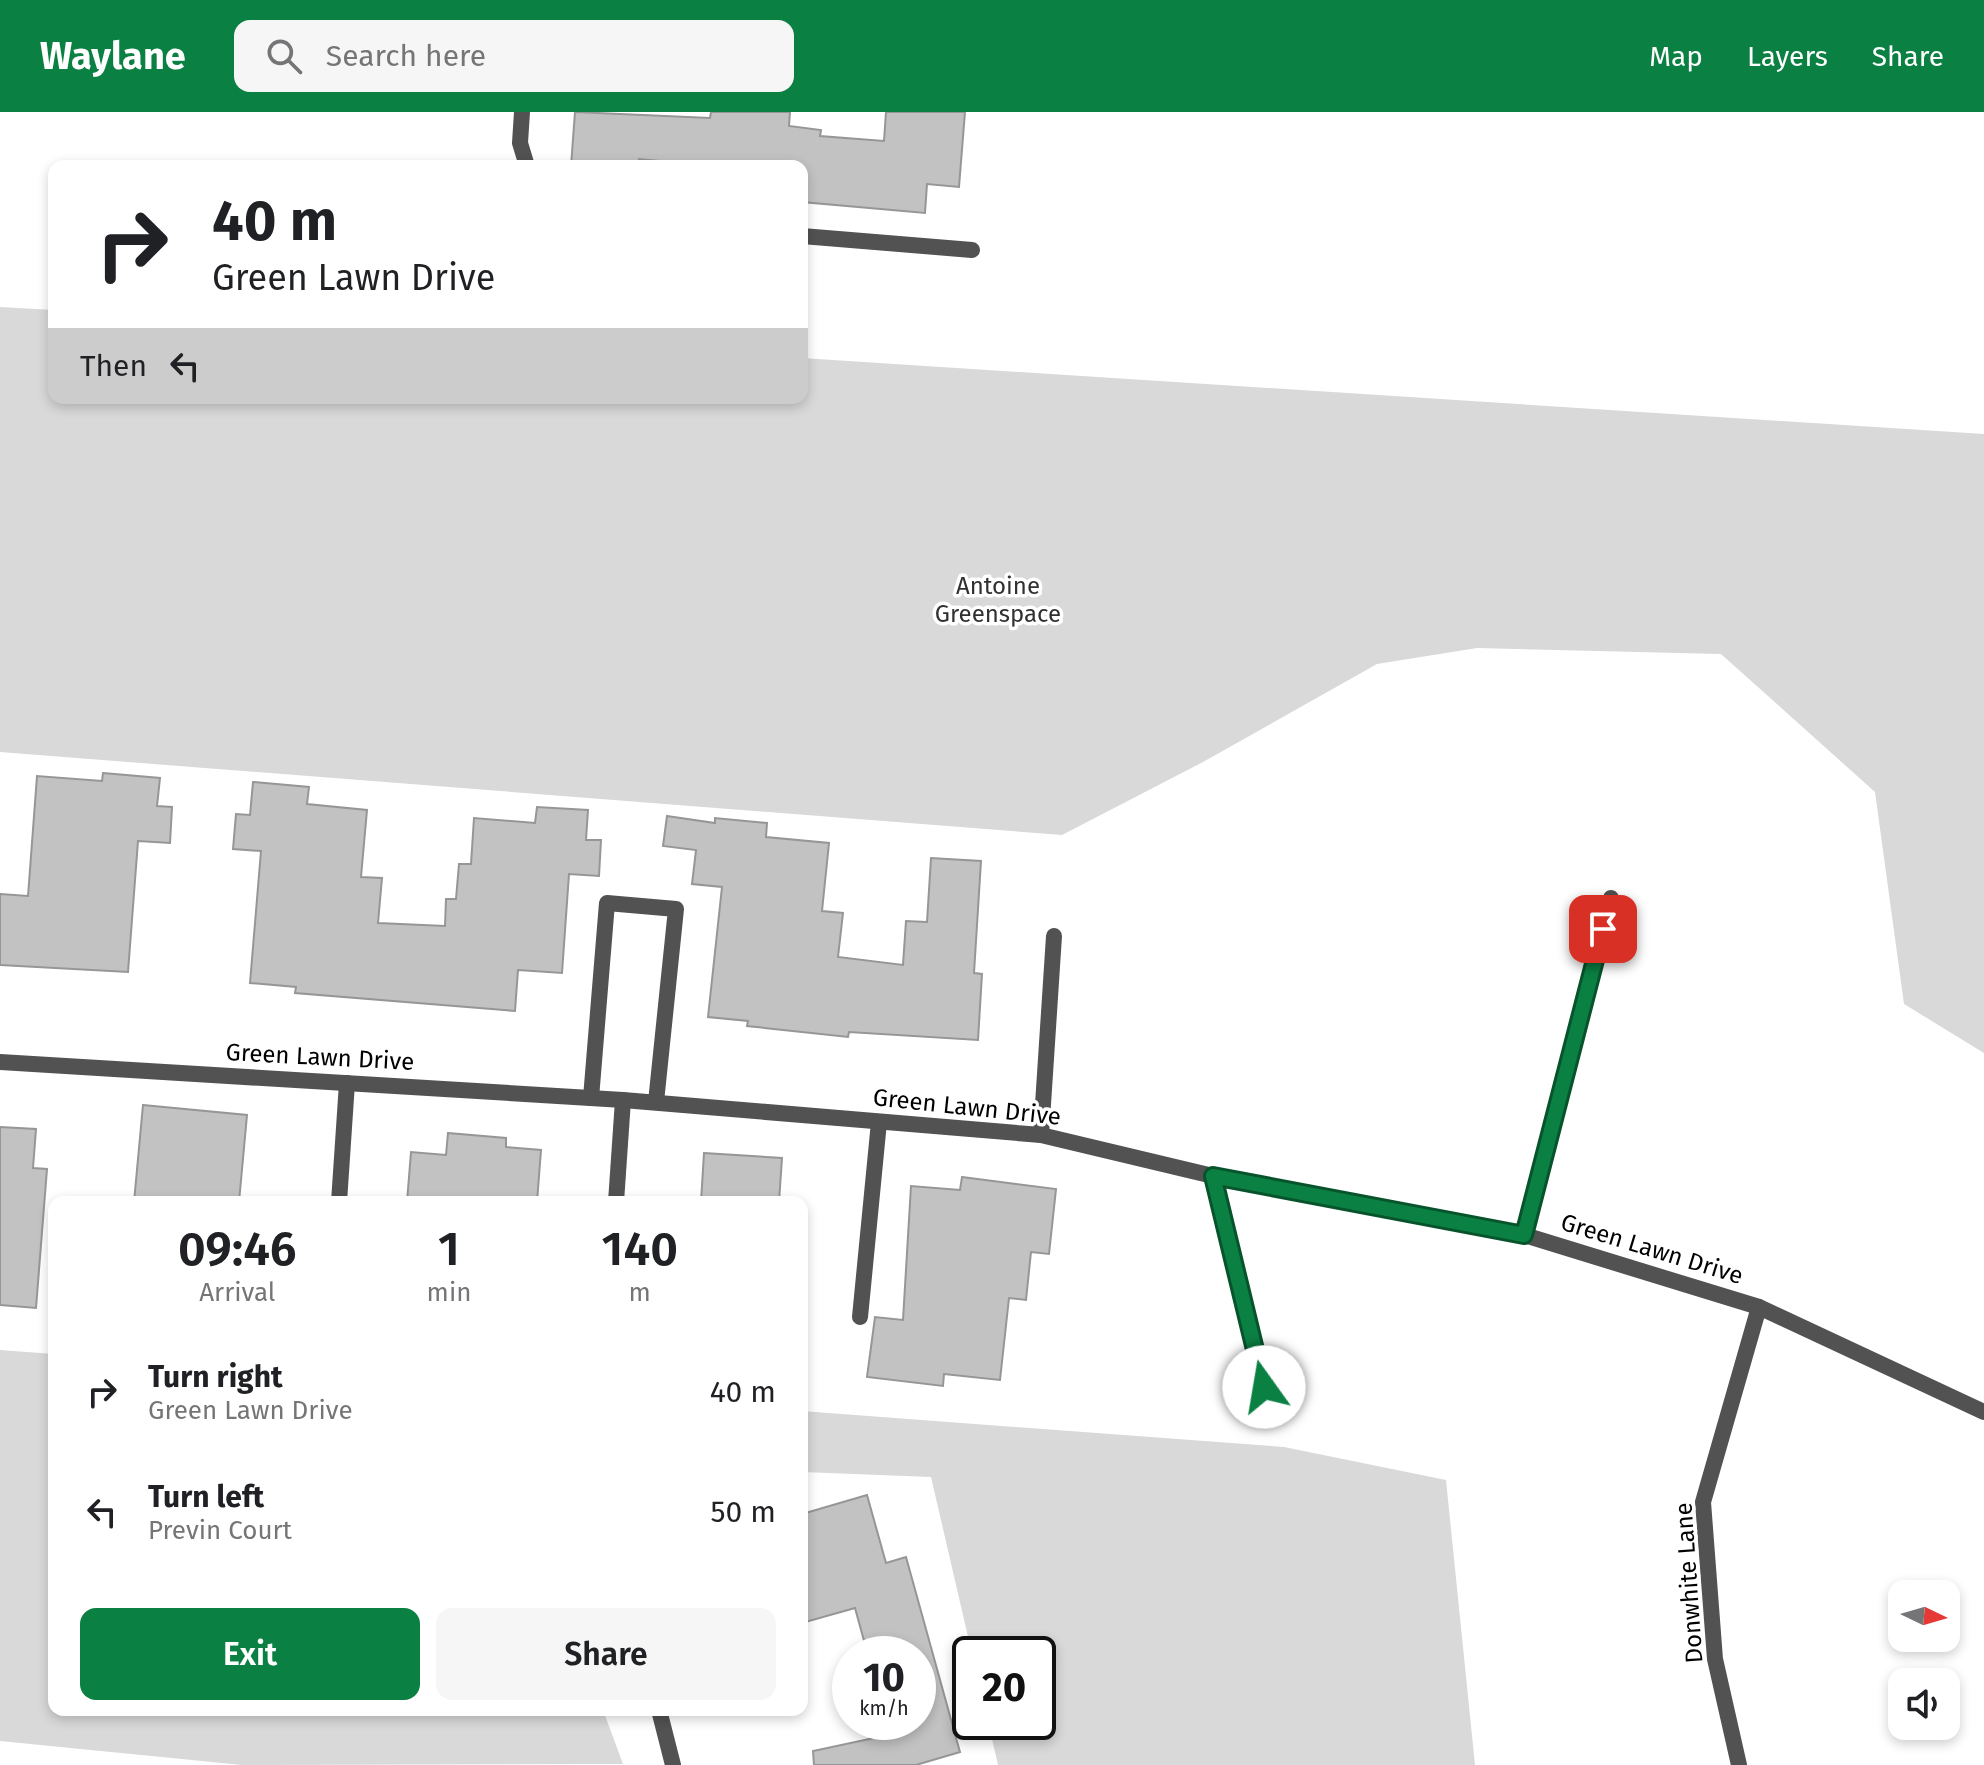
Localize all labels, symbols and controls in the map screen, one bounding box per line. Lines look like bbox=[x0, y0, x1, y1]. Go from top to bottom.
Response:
search box bbox=[234, 20, 794, 92]
text: Waylane bbox=[40, 33, 186, 79]
icon: search bbox=[262, 34, 306, 78]
text: Search here bbox=[326, 38, 486, 74]
text: Map bbox=[1649, 40, 1703, 73]
text: Layers bbox=[1747, 40, 1828, 73]
text: Share bbox=[1872, 40, 1944, 73]
text: 40 m bbox=[212, 188, 337, 255]
icon: right bbox=[80, 192, 184, 296]
text: Green Lawn Drive bbox=[212, 256, 495, 300]
icon: left bbox=[163, 344, 207, 388]
text: Then bbox=[80, 348, 147, 384]
park label: Antoine Greenspace bbox=[935, 572, 1061, 628]
pin bbox=[1569, 895, 1637, 963]
icon: arrive bbox=[1581, 907, 1625, 951]
street label: Green Lawn Drive bbox=[225, 1038, 415, 1076]
street label: Green Lawn Drive bbox=[872, 1083, 1062, 1131]
street label: Green Lawn Drive bbox=[1558, 1208, 1746, 1290]
text: 09:46 bbox=[178, 1220, 297, 1278]
text: 1 bbox=[438, 1220, 460, 1278]
text: 140 bbox=[602, 1220, 678, 1278]
text: Arrival bbox=[199, 1277, 275, 1308]
text: min bbox=[427, 1277, 471, 1308]
text: m bbox=[629, 1277, 651, 1308]
position arrow bbox=[1222, 1345, 1306, 1429]
text: Turn right bbox=[148, 1359, 283, 1395]
icon: right bbox=[80, 1370, 124, 1414]
text: 40 m bbox=[710, 1374, 776, 1410]
text: Green Lawn Drive bbox=[148, 1395, 353, 1426]
text: Turn left bbox=[148, 1479, 264, 1515]
icon: left bbox=[80, 1490, 124, 1534]
text: 50 m bbox=[711, 1494, 776, 1530]
street label: Donwhite Lane bbox=[1669, 1502, 1709, 1664]
text: Previn Court bbox=[148, 1515, 292, 1546]
north arrow bbox=[1888, 1580, 1960, 1652]
map controls bbox=[1888, 1580, 1960, 1740]
button: Exit bbox=[80, 1608, 420, 1700]
button: Share bbox=[436, 1608, 776, 1700]
speed limit sign: 20 bbox=[952, 1636, 1056, 1740]
text: 10 bbox=[863, 1654, 905, 1702]
button: sound bbox=[1888, 1668, 1960, 1740]
text: km/h bbox=[859, 1696, 909, 1720]

